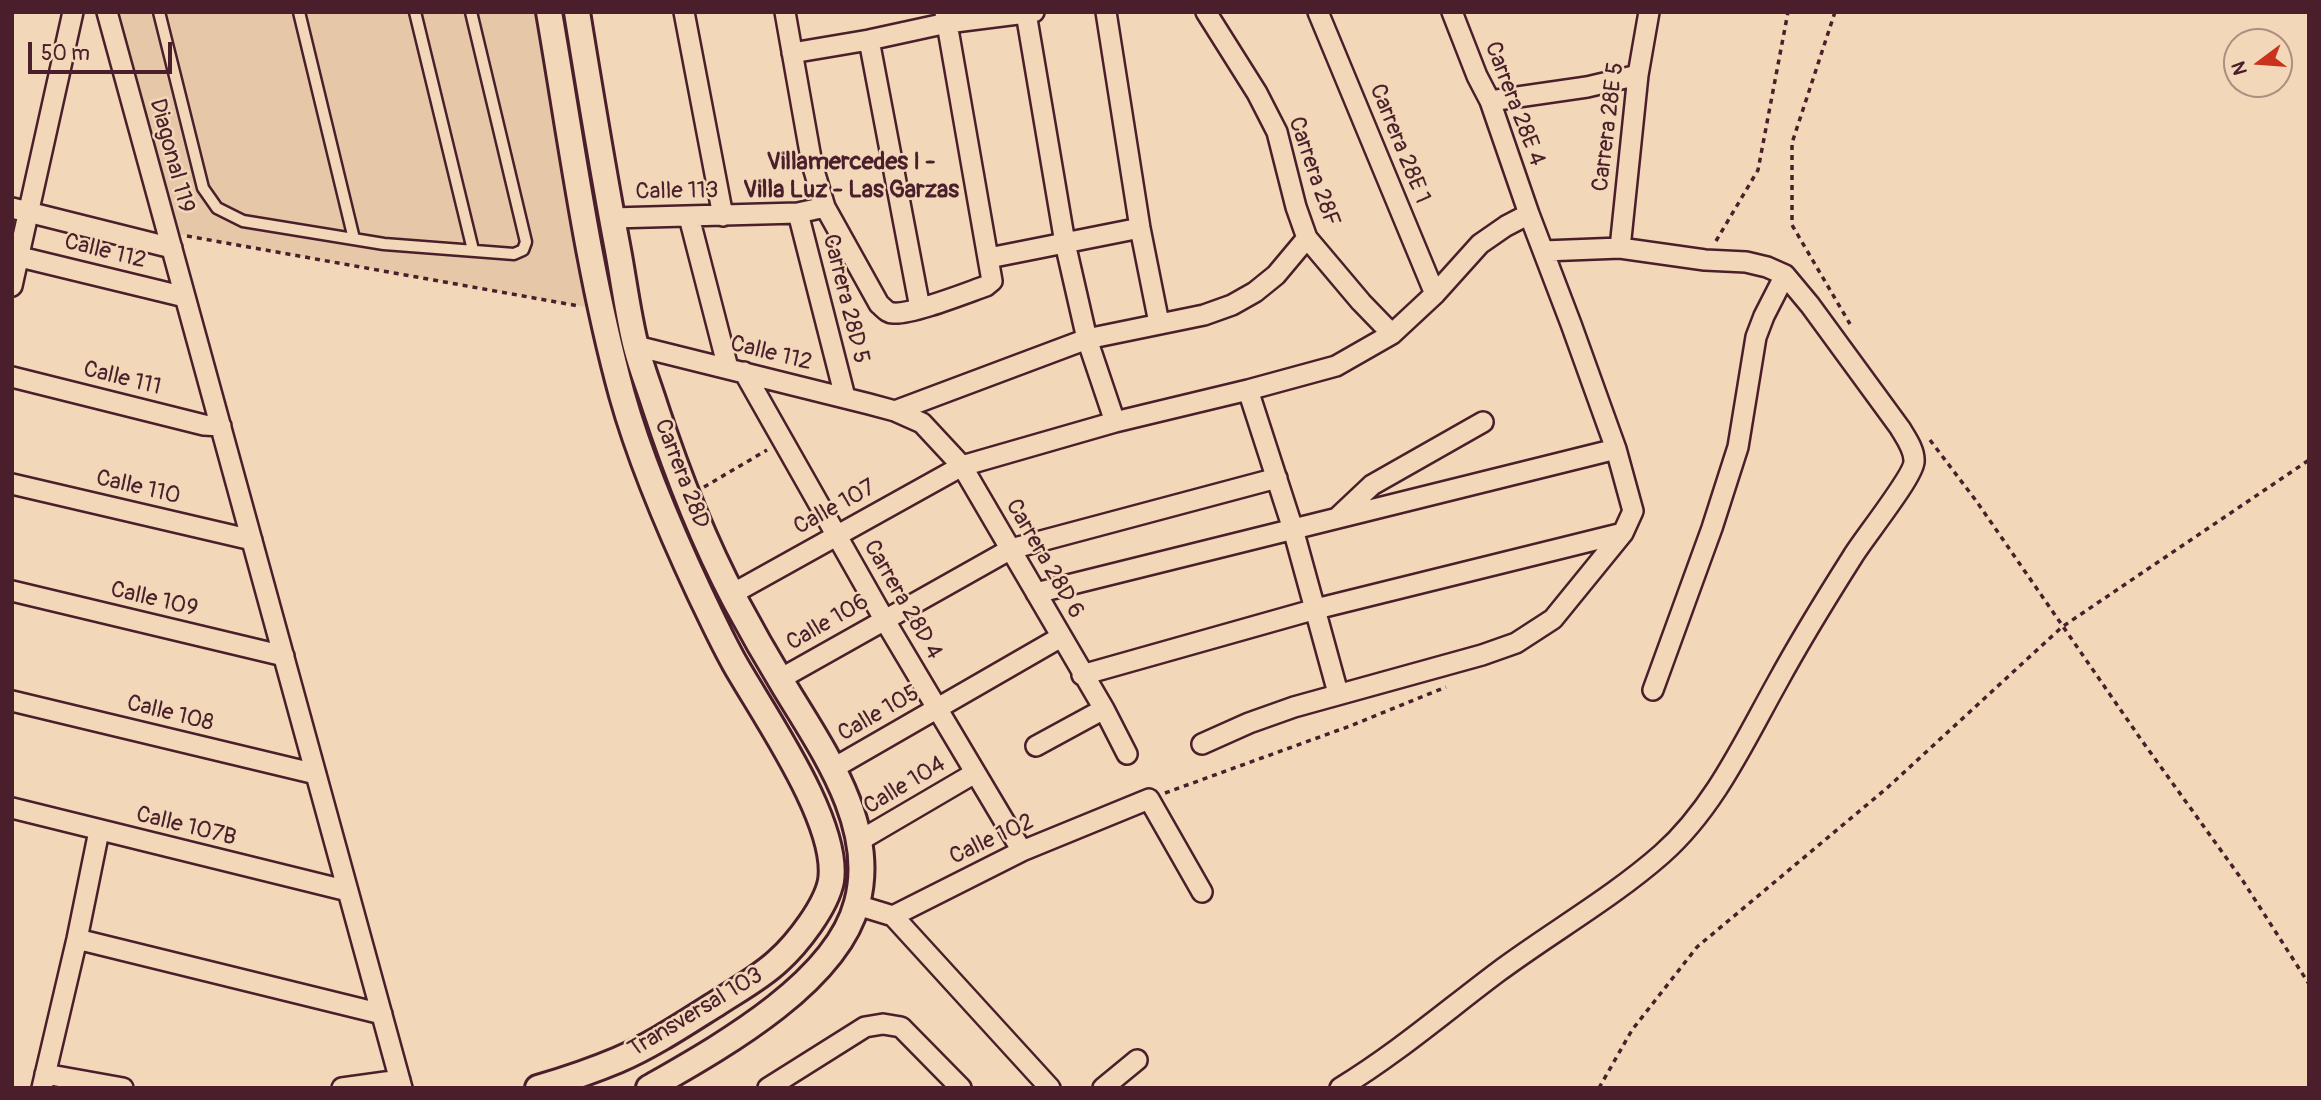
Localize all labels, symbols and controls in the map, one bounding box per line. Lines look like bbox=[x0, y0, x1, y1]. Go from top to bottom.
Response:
scale bar bbox=[32, 28, 175, 72]
north arrow bbox=[2223, 28, 2293, 98]
street label: Carrera 28E 4 bbox=[1478, 38, 1550, 170]
text: 50 m bbox=[41, 40, 90, 67]
text: N bbox=[2226, 59, 2253, 78]
street label: Carrera 28E 5 bbox=[1587, 61, 1631, 193]
street label: Carrera 28E 1 bbox=[1363, 80, 1435, 208]
street label: Diagonal 119 bbox=[143, 96, 199, 216]
street label: Carrera 28F bbox=[1281, 113, 1345, 231]
district label: Villamercedes I - Villa Luz - Las Garzas bbox=[743, 149, 959, 205]
street label: Calle 113 bbox=[635, 177, 719, 207]
street label: Calle 112 bbox=[61, 229, 149, 275]
street label: Carrera 28D 5 bbox=[816, 231, 874, 367]
street label: Calle 112 bbox=[727, 331, 815, 377]
street label: Calle 111 bbox=[80, 356, 164, 402]
street label: Carrera 28D bbox=[648, 415, 714, 533]
street label: Calle 110 bbox=[93, 465, 183, 511]
street label: Calle 107 bbox=[789, 474, 881, 542]
street label: Carrera 28D 6 bbox=[999, 494, 1089, 624]
street label: Carrera 28D 4 bbox=[857, 535, 947, 665]
street label: Calle 109 bbox=[108, 577, 200, 623]
street label: Calle 106 bbox=[782, 588, 874, 658]
street label: Calle 105 bbox=[833, 680, 925, 748]
street label: Calle 108 bbox=[124, 690, 216, 738]
street label: Calle 104 bbox=[859, 751, 951, 821]
street label: Calle 107B bbox=[133, 801, 239, 853]
street label: Calle 102 bbox=[946, 809, 1038, 871]
street label: Transversal 103 bbox=[624, 962, 768, 1064]

